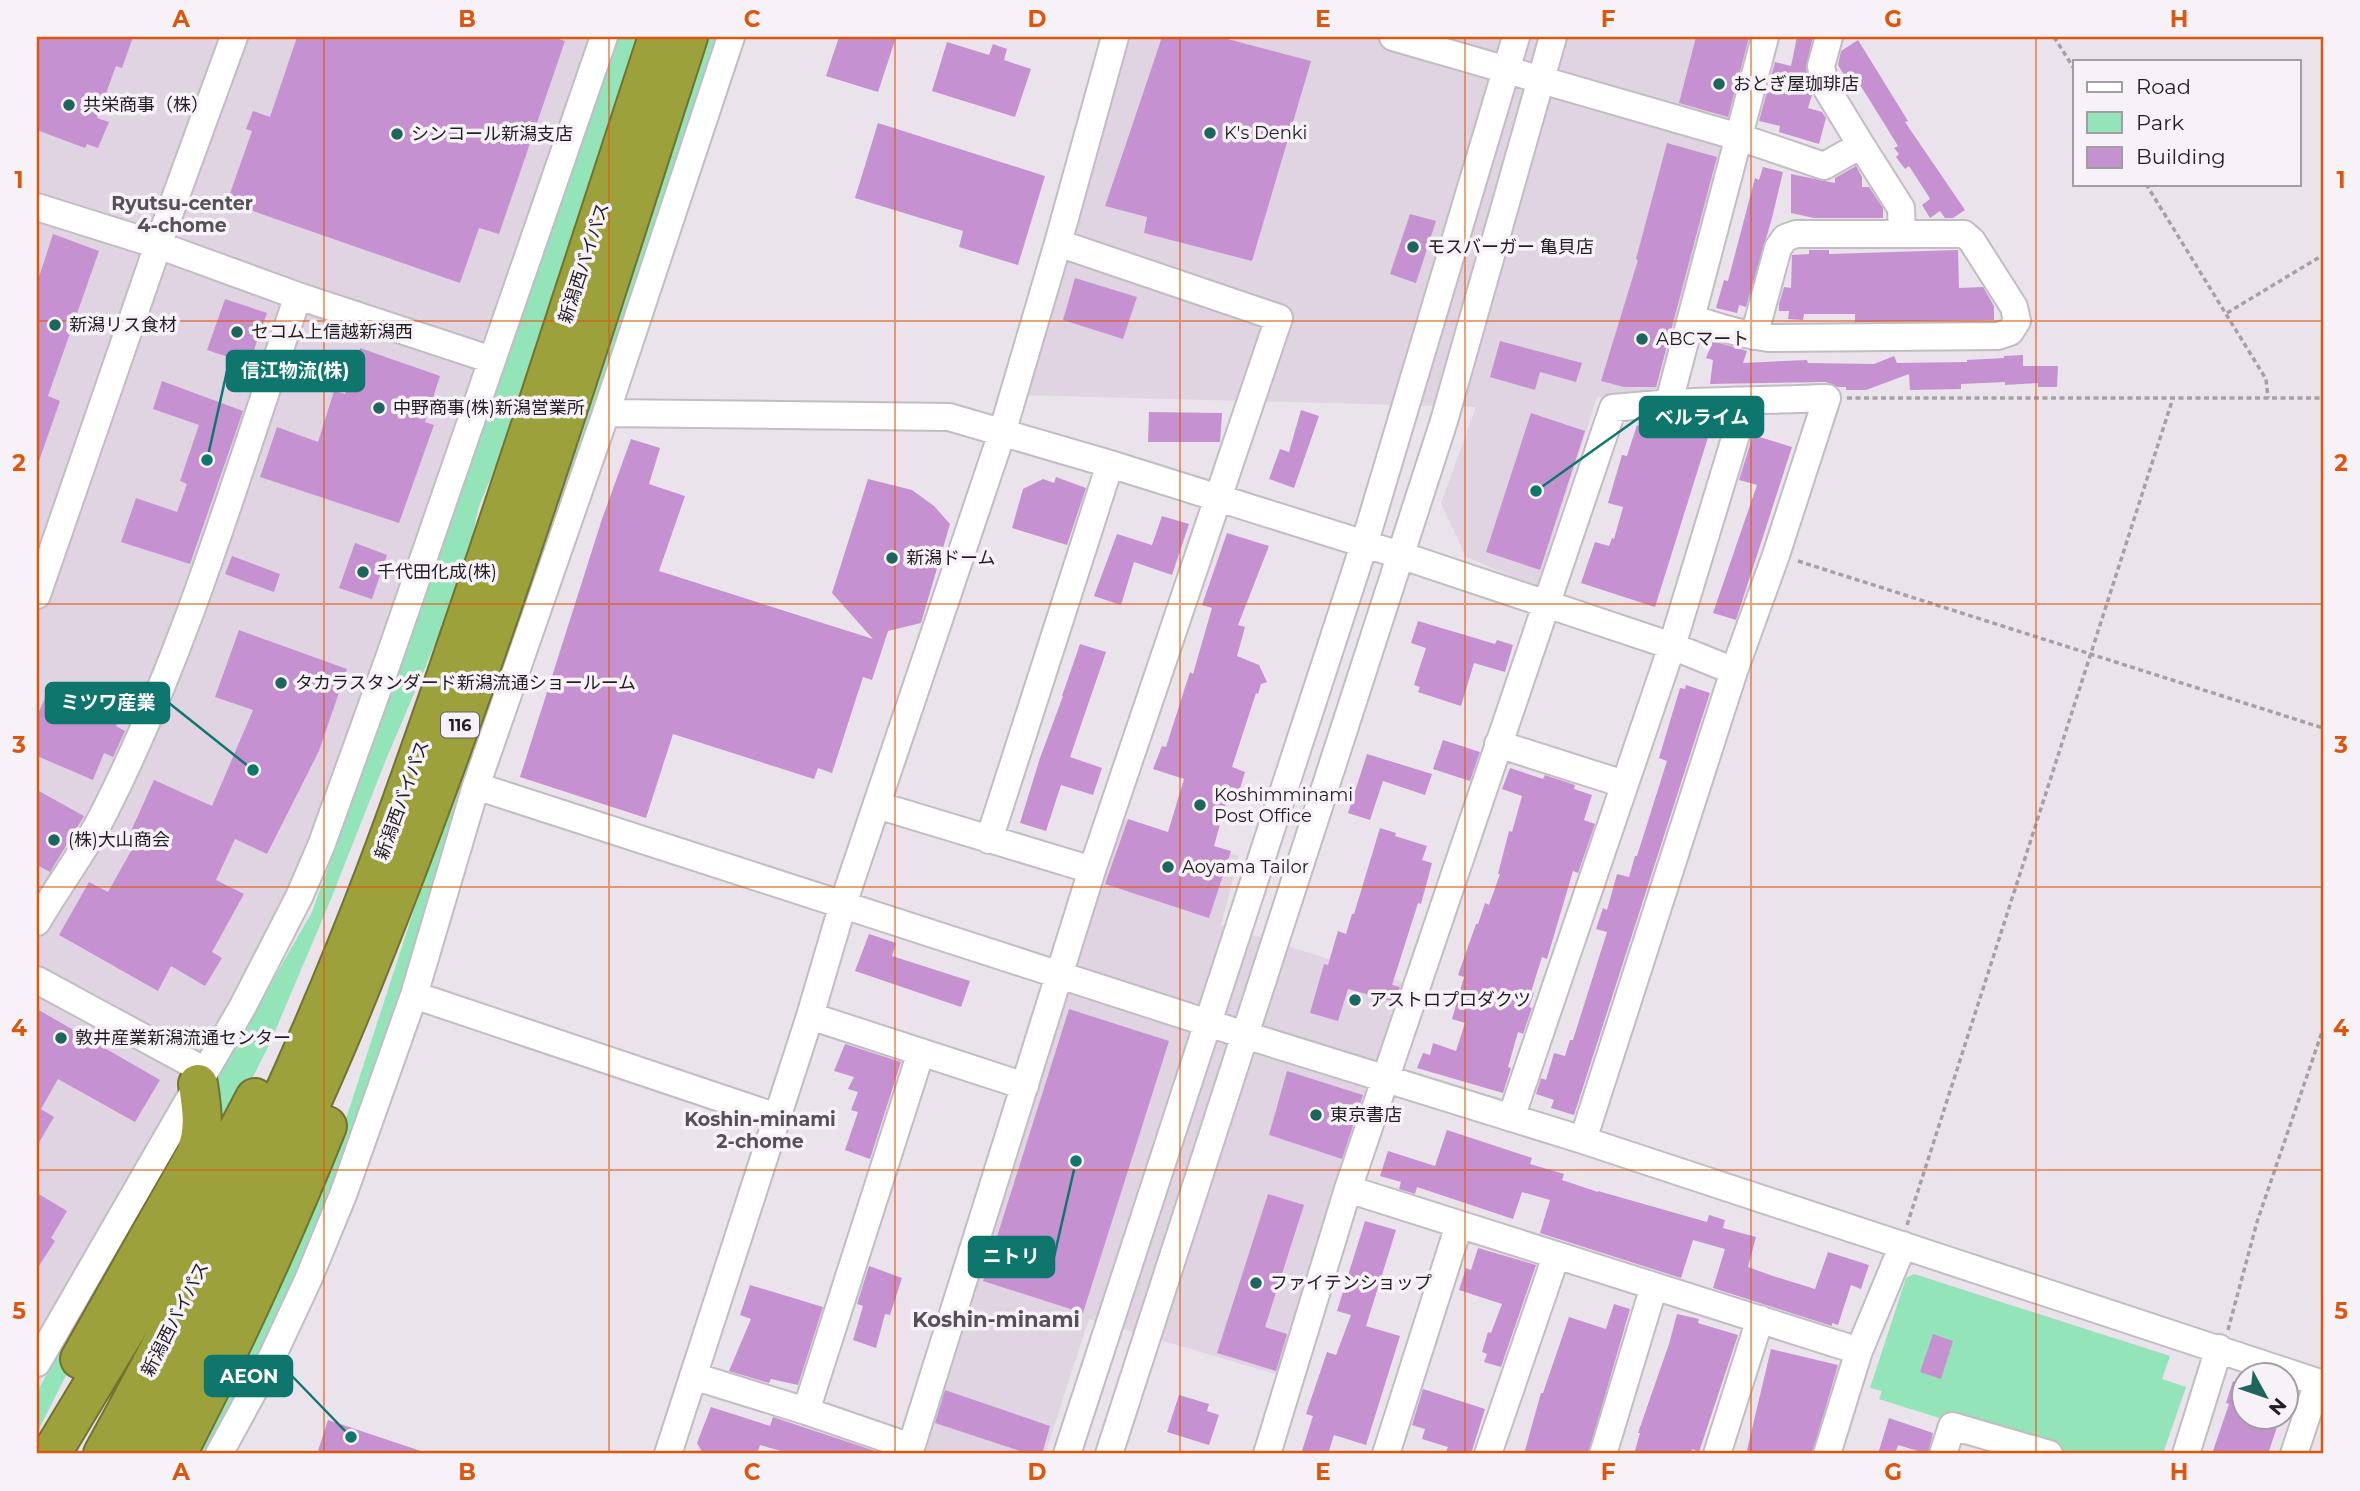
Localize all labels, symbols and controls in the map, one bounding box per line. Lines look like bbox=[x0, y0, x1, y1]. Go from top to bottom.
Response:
text: A bbox=[171, 5, 190, 33]
text: B bbox=[458, 5, 476, 33]
text: C bbox=[744, 5, 761, 33]
text: D bbox=[1028, 5, 1047, 33]
text: E bbox=[1315, 5, 1331, 33]
text: F bbox=[1601, 5, 1616, 33]
text: G bbox=[1884, 5, 1902, 33]
text: H bbox=[2170, 5, 2188, 33]
legend bbox=[2073, 60, 2300, 186]
place label: おとぎ屋珈琲店 bbox=[1733, 73, 1859, 95]
text: Road bbox=[2136, 74, 2191, 99]
marker: おとぎ屋珈琲店 bbox=[1711, 76, 1727, 92]
place label: 共栄商事（株） bbox=[83, 94, 209, 116]
marker: 共栄商事（株） bbox=[61, 97, 77, 113]
text: Park bbox=[2136, 110, 2184, 135]
place label: K's Denki bbox=[1224, 122, 1307, 144]
place label: シンコール新潟支店 bbox=[411, 123, 573, 145]
marker: K's Denki bbox=[1202, 125, 1218, 141]
marker: シンコール新潟支店 bbox=[389, 126, 405, 142]
text: Building bbox=[2136, 144, 2226, 169]
text: 1 bbox=[14, 166, 24, 194]
text: 1 bbox=[2336, 166, 2346, 194]
district label: Ryutsu-center 4-chome bbox=[111, 192, 253, 237]
street label: 新潟西バイパス bbox=[554, 200, 614, 326]
place label: モスバーガー 亀貝店 bbox=[1427, 236, 1594, 258]
marker: モスバーガー 亀貝店 bbox=[1405, 239, 1421, 255]
place label: 新潟リス食材 bbox=[69, 314, 177, 336]
marker: 新潟リス食材 bbox=[47, 317, 63, 333]
place label: セコム上信越新潟西 bbox=[251, 321, 413, 343]
marker: セコム上信越新潟西 bbox=[229, 324, 245, 340]
place label: ABCマート bbox=[1656, 328, 1749, 350]
marker: ABCマート bbox=[1634, 331, 1650, 347]
callout: 信江物流(株) bbox=[227, 351, 364, 391]
text: 信江物流(株) bbox=[241, 359, 349, 382]
place label: 中野商事(株)新潟営業所 bbox=[393, 397, 585, 419]
callout: ベルライム bbox=[1640, 397, 1763, 437]
marker: 中野商事(株)新潟営業所 bbox=[371, 400, 387, 416]
text: ベルライム bbox=[1655, 406, 1749, 429]
text: 2 bbox=[12, 449, 26, 477]
text: 2 bbox=[2334, 449, 2348, 477]
place label: 新潟ドーム bbox=[906, 547, 995, 569]
marker: 新潟ドーム bbox=[884, 550, 900, 566]
place label: 千代田化成(株) bbox=[377, 561, 497, 583]
marker: 千代田化成(株) bbox=[355, 564, 371, 580]
place label: タカラスタンダード新潟流通ショールーム bbox=[295, 672, 636, 694]
marker: タカラスタンダード新潟流通ショールーム bbox=[273, 675, 289, 691]
callout: ミツワ産業 bbox=[46, 683, 169, 723]
text: ミツワ産業 bbox=[60, 691, 156, 714]
road number: 116 bbox=[441, 712, 479, 738]
text: 3 bbox=[11, 731, 26, 759]
text: 3 bbox=[2333, 731, 2348, 759]
street label: 新潟西バイパス bbox=[370, 737, 434, 863]
place label: Koshimminami Post Office bbox=[1214, 784, 1353, 827]
marker: Koshimminami Post Office bbox=[1192, 797, 1208, 813]
place label: (株)大山商会 bbox=[68, 829, 170, 851]
marker: (株)大山商会 bbox=[46, 832, 62, 848]
place label: Aoyama Tailor bbox=[1182, 856, 1309, 878]
marker: Aoyama Tailor bbox=[1160, 859, 1176, 875]
place label: アストロプロダクツ bbox=[1369, 989, 1531, 1011]
marker: アストロプロダクツ bbox=[1347, 992, 1363, 1008]
text: 4 bbox=[11, 1014, 27, 1042]
text: 4 bbox=[2333, 1014, 2349, 1042]
place label: 敦井産業新潟流通センター bbox=[75, 1027, 291, 1049]
marker: 敦井産業新潟流通センター bbox=[53, 1030, 69, 1046]
place label: 東京書店 bbox=[1330, 1104, 1402, 1126]
marker: 東京書店 bbox=[1308, 1107, 1324, 1123]
district label: Koshin-minami 2-chome bbox=[684, 1108, 836, 1153]
callout: ニトリ bbox=[969, 1237, 1054, 1277]
text: ニトリ bbox=[982, 1245, 1040, 1268]
street label: 新潟西バイパス bbox=[137, 1258, 213, 1380]
place label: ファイテンショップ bbox=[1270, 1272, 1432, 1294]
marker: ファイテンショップ bbox=[1248, 1275, 1264, 1291]
text: 5 bbox=[12, 1297, 26, 1325]
text: 5 bbox=[2334, 1297, 2348, 1325]
district label: Koshin-minami bbox=[912, 1307, 1080, 1332]
callout: AEON bbox=[205, 1356, 292, 1396]
north arrow bbox=[2230, 1362, 2300, 1432]
text: AEON bbox=[219, 1365, 278, 1388]
text: N bbox=[2264, 1393, 2291, 1420]
text: A bbox=[171, 1458, 190, 1486]
text: B bbox=[458, 1458, 476, 1486]
text: C bbox=[744, 1458, 761, 1486]
text: D bbox=[1028, 1458, 1047, 1486]
text: E bbox=[1315, 1458, 1331, 1486]
text: F bbox=[1601, 1458, 1616, 1486]
text: G bbox=[1884, 1458, 1902, 1486]
text: H bbox=[2170, 1458, 2188, 1486]

